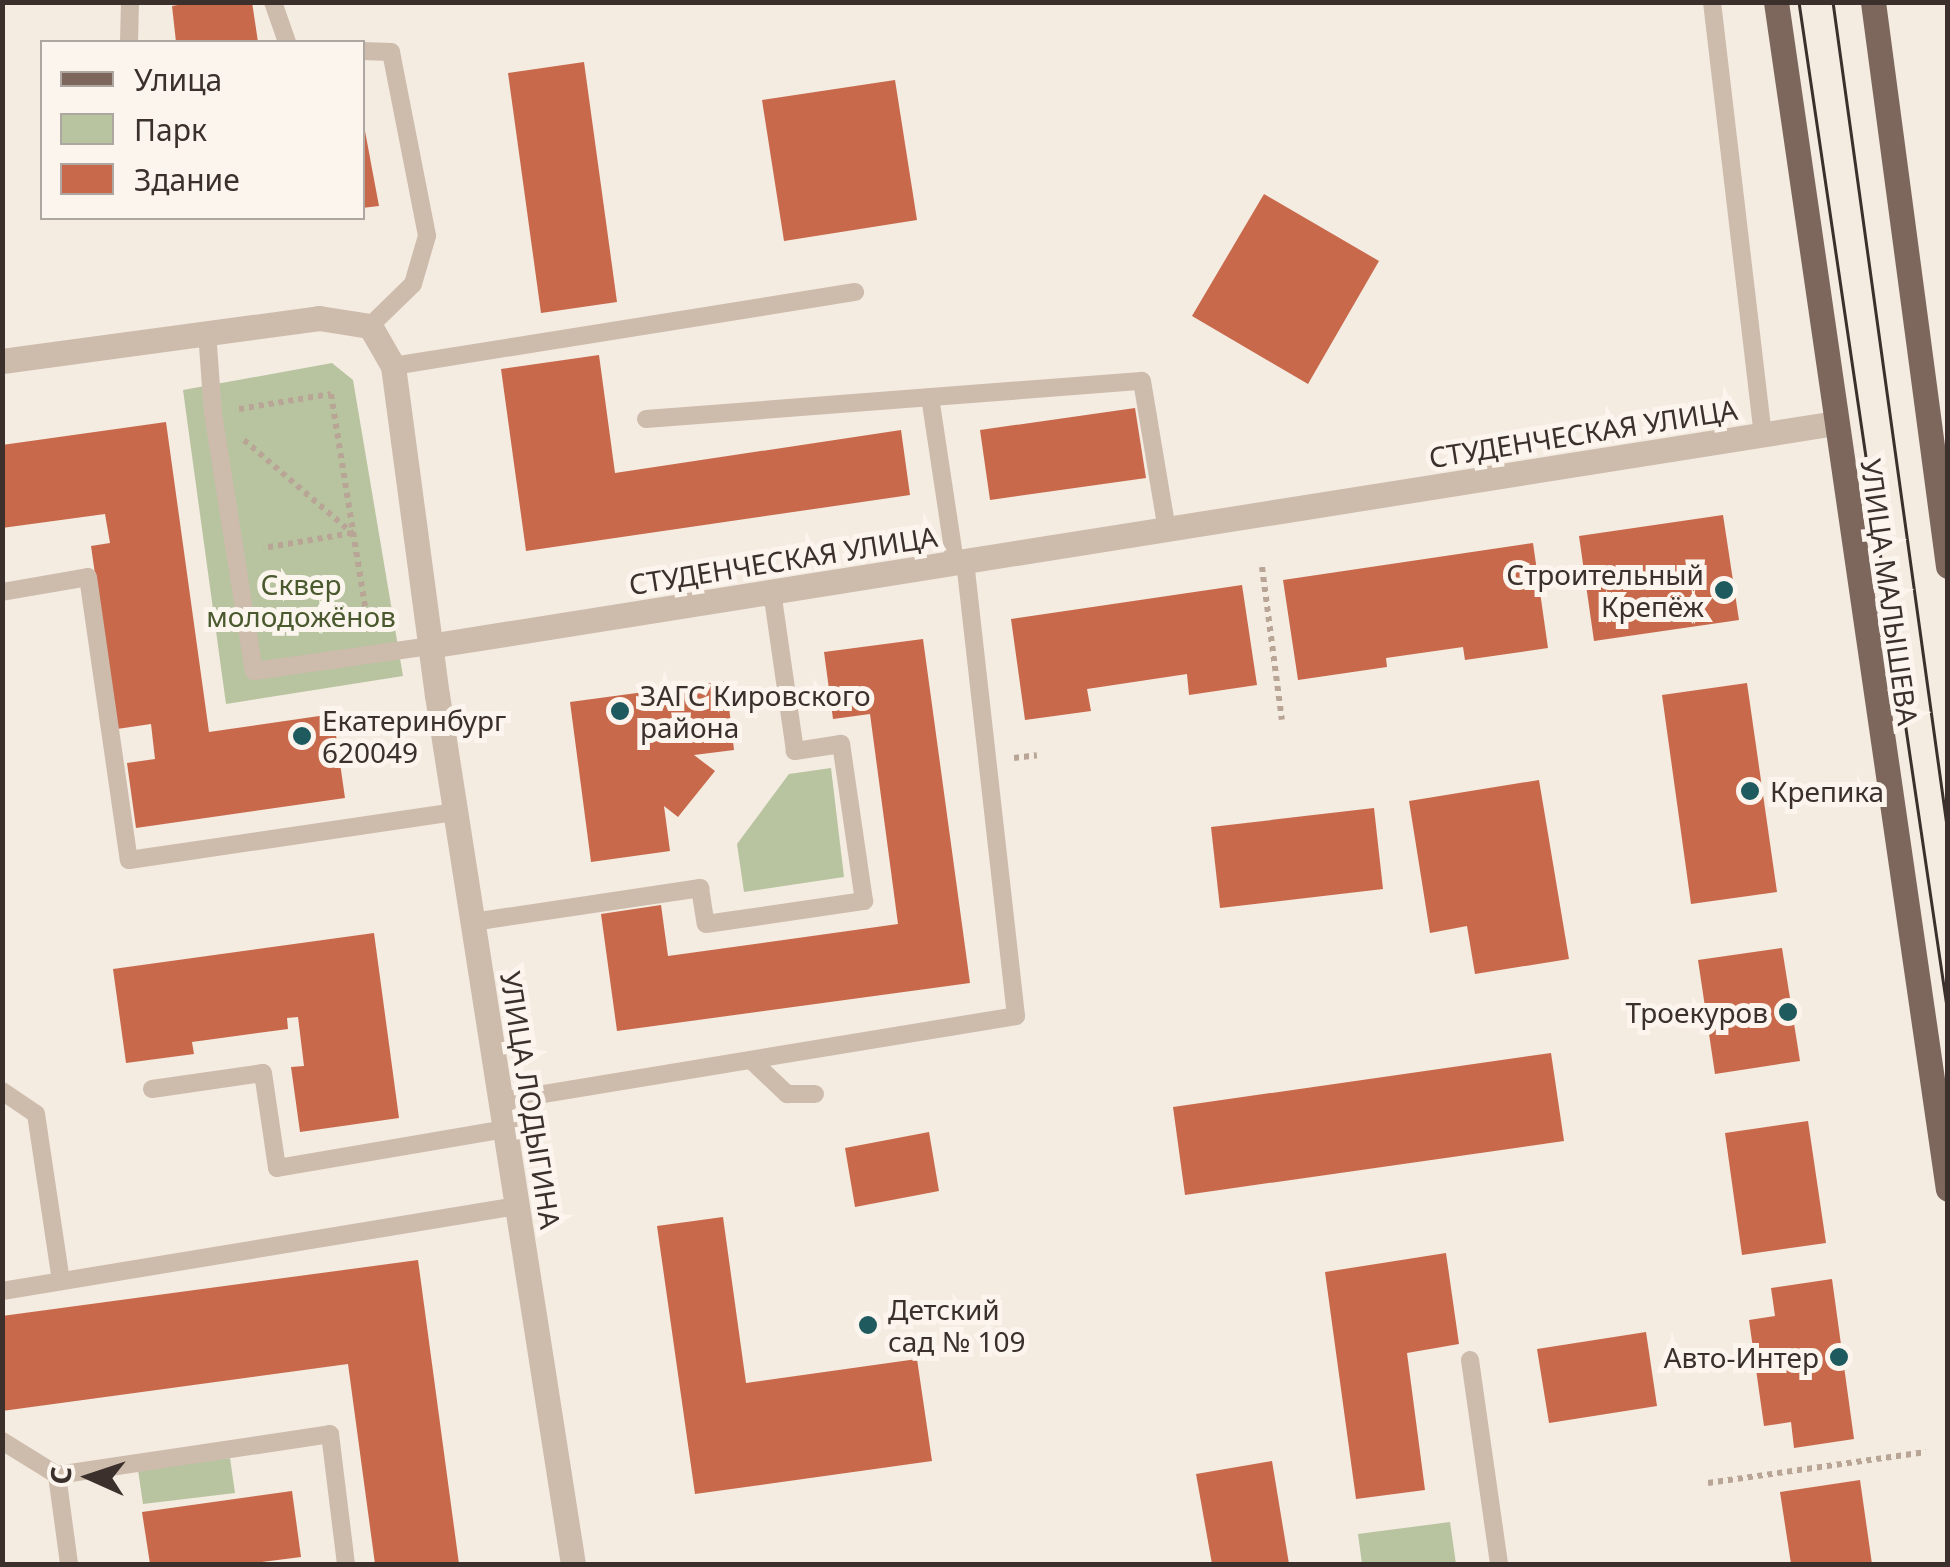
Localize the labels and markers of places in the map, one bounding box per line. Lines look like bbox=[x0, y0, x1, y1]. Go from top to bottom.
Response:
place label: Строительный Крепёж bbox=[1506, 557, 1704, 623]
marker: Строительный Крепёж bbox=[1713, 579, 1735, 601]
place label: ЗАГС Кировского района bbox=[640, 678, 871, 744]
marker: ЗАГС Кировского района bbox=[609, 700, 631, 722]
place label: Екатеринбург 620049 bbox=[322, 703, 506, 769]
marker: Екатеринбург 620049 bbox=[291, 725, 313, 747]
place label: Крепика bbox=[1770, 774, 1884, 808]
marker: Крепика bbox=[1739, 780, 1761, 802]
place label: Троекуров bbox=[1626, 995, 1768, 1029]
marker: Троекуров bbox=[1777, 1001, 1799, 1023]
place label: Детский сад № 109 bbox=[888, 1292, 1026, 1358]
marker: Детский сад № 109 bbox=[857, 1314, 879, 1336]
place label: Авто-Интер bbox=[1664, 1340, 1819, 1374]
marker: Авто-Интер bbox=[1828, 1346, 1850, 1368]

